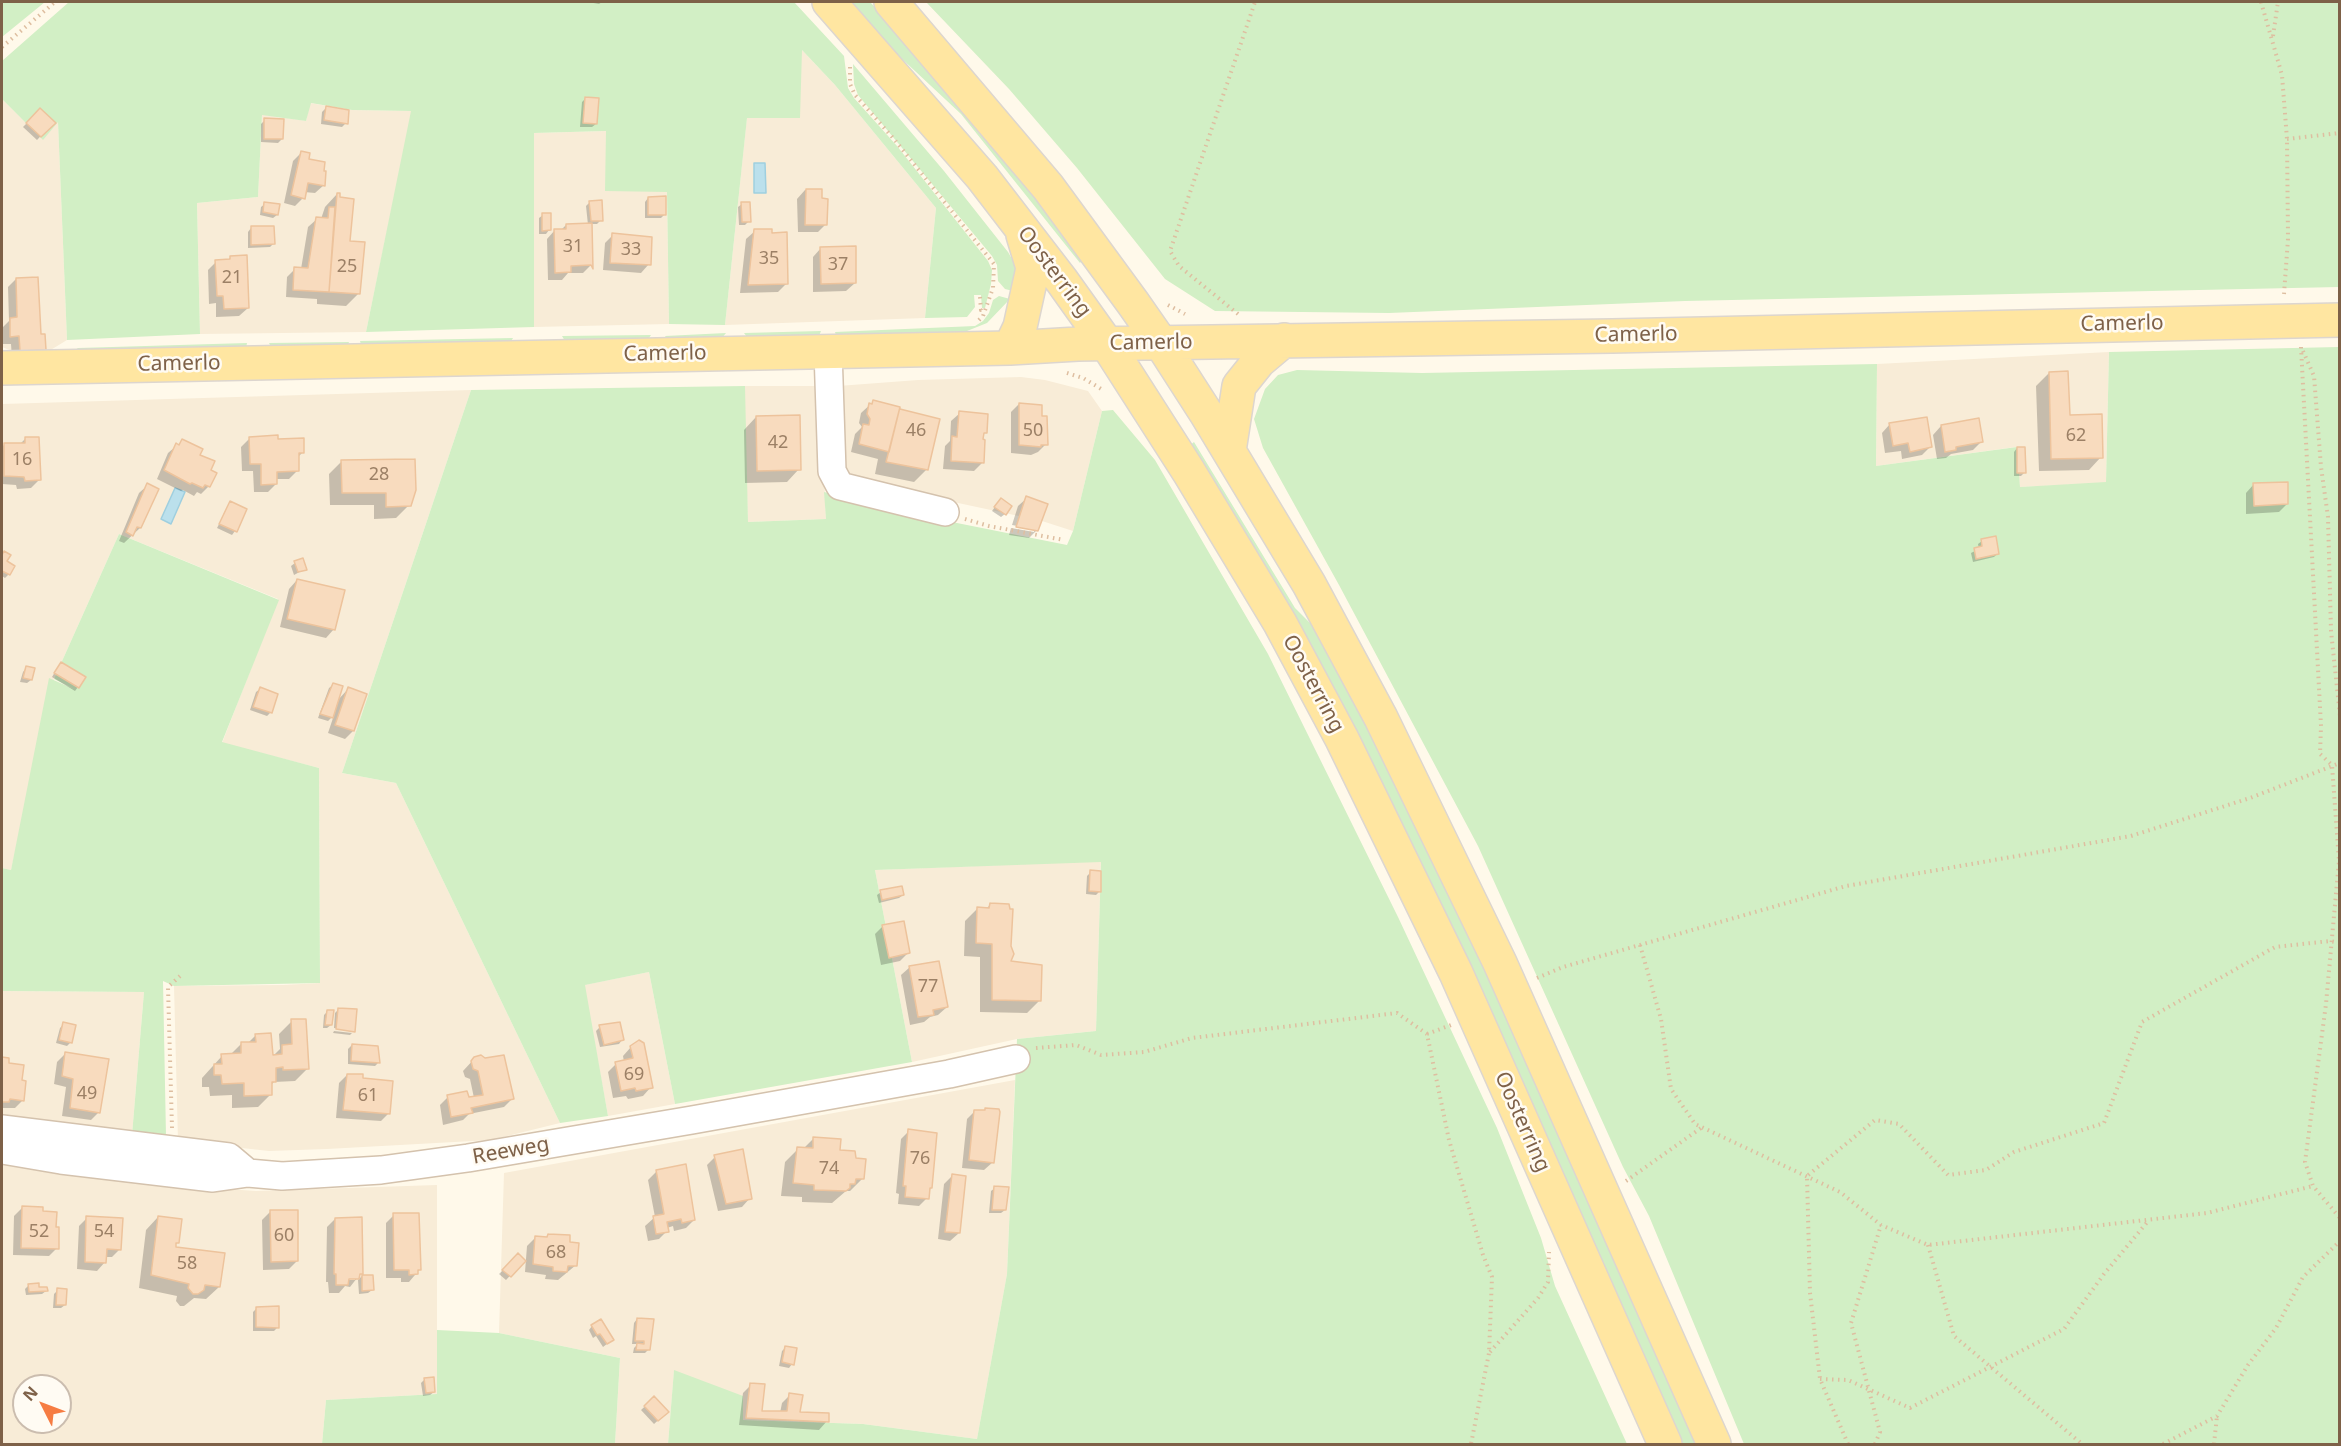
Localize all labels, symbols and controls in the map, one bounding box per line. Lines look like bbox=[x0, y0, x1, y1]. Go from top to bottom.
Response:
street label: Oosterring bbox=[1012, 222, 1096, 322]
house number: 31 bbox=[563, 236, 583, 258]
house number: 33 bbox=[621, 239, 641, 261]
house number: 35 bbox=[759, 248, 779, 270]
house number: 37 bbox=[828, 254, 848, 276]
house number: 25 bbox=[337, 256, 357, 278]
house number: 21 bbox=[222, 267, 242, 289]
street label: Camerlo bbox=[2080, 311, 2164, 337]
street label: Camerlo bbox=[1594, 322, 1678, 348]
street label: Camerlo bbox=[1109, 330, 1193, 356]
street label: Camerlo bbox=[623, 341, 707, 367]
street label: Camerlo bbox=[137, 351, 221, 377]
house number: 46 bbox=[906, 420, 926, 442]
house number: 50 bbox=[1023, 420, 1043, 442]
house number: 62 bbox=[2066, 425, 2086, 447]
house number: 42 bbox=[768, 432, 788, 454]
house number: 16 bbox=[12, 449, 32, 471]
house number: 28 bbox=[369, 464, 389, 486]
street label: Oosterring bbox=[1277, 631, 1349, 737]
house number: 77 bbox=[918, 976, 938, 998]
house number: 69 bbox=[624, 1064, 644, 1086]
street label: Oosterring bbox=[1489, 1068, 1555, 1176]
house number: 49 bbox=[77, 1083, 97, 1105]
house number: 61 bbox=[358, 1085, 378, 1107]
street label: Reeweg bbox=[471, 1132, 551, 1170]
house number: 76 bbox=[910, 1148, 930, 1170]
house number: 74 bbox=[819, 1158, 839, 1180]
house number: 52 bbox=[29, 1221, 49, 1243]
house number: 54 bbox=[94, 1221, 114, 1243]
house number: 60 bbox=[274, 1225, 294, 1247]
house number: 68 bbox=[546, 1242, 566, 1264]
house number: 58 bbox=[177, 1253, 197, 1275]
north arrow bbox=[12, 1374, 72, 1434]
text: N bbox=[18, 1381, 43, 1405]

